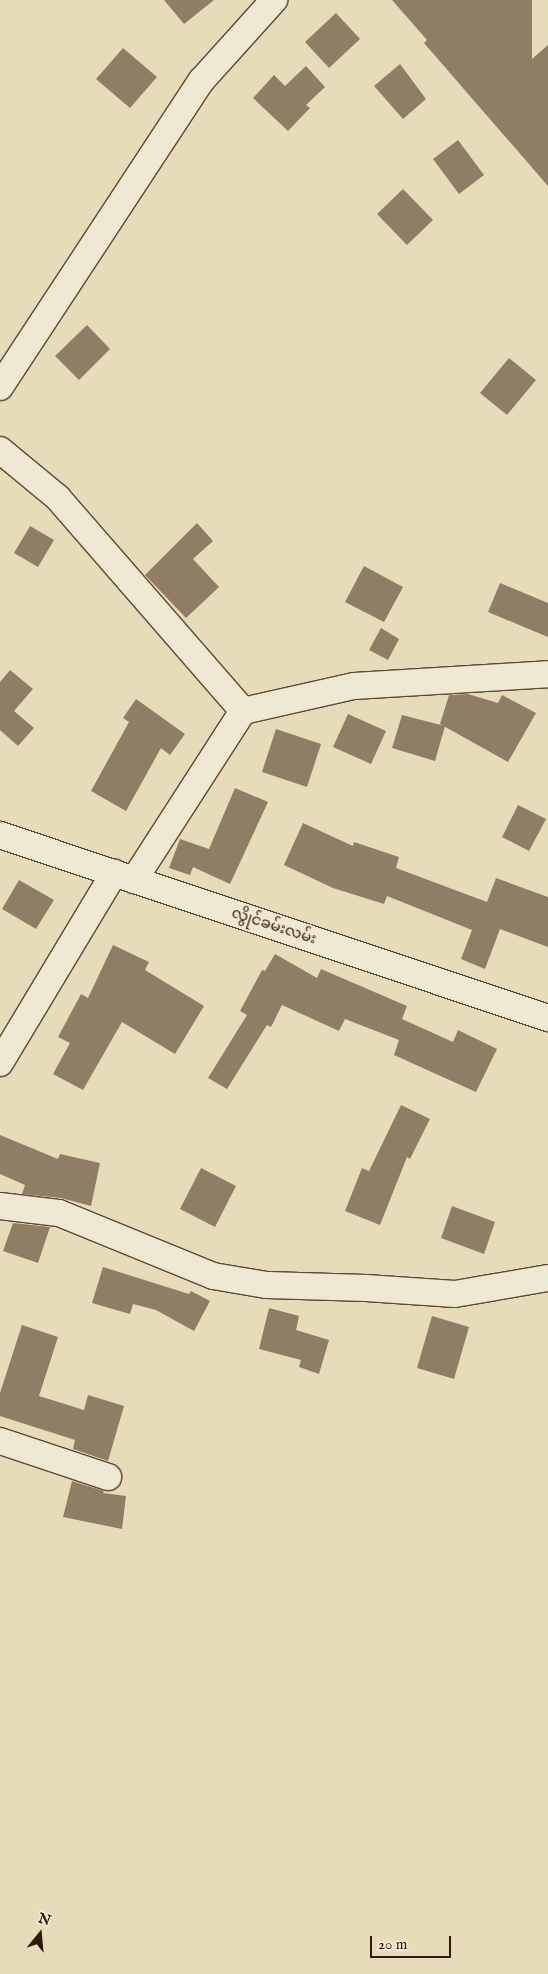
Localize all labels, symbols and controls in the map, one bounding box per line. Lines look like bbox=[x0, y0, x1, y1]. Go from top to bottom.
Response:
street label: လွိုင်ခမ်းလမ်း bbox=[229, 904, 319, 948]
north arrow bbox=[15, 1909, 65, 1959]
text: N bbox=[36, 1909, 53, 1930]
scale bar bbox=[373, 1926, 454, 1958]
text: 20 m bbox=[378, 1935, 407, 1954]

